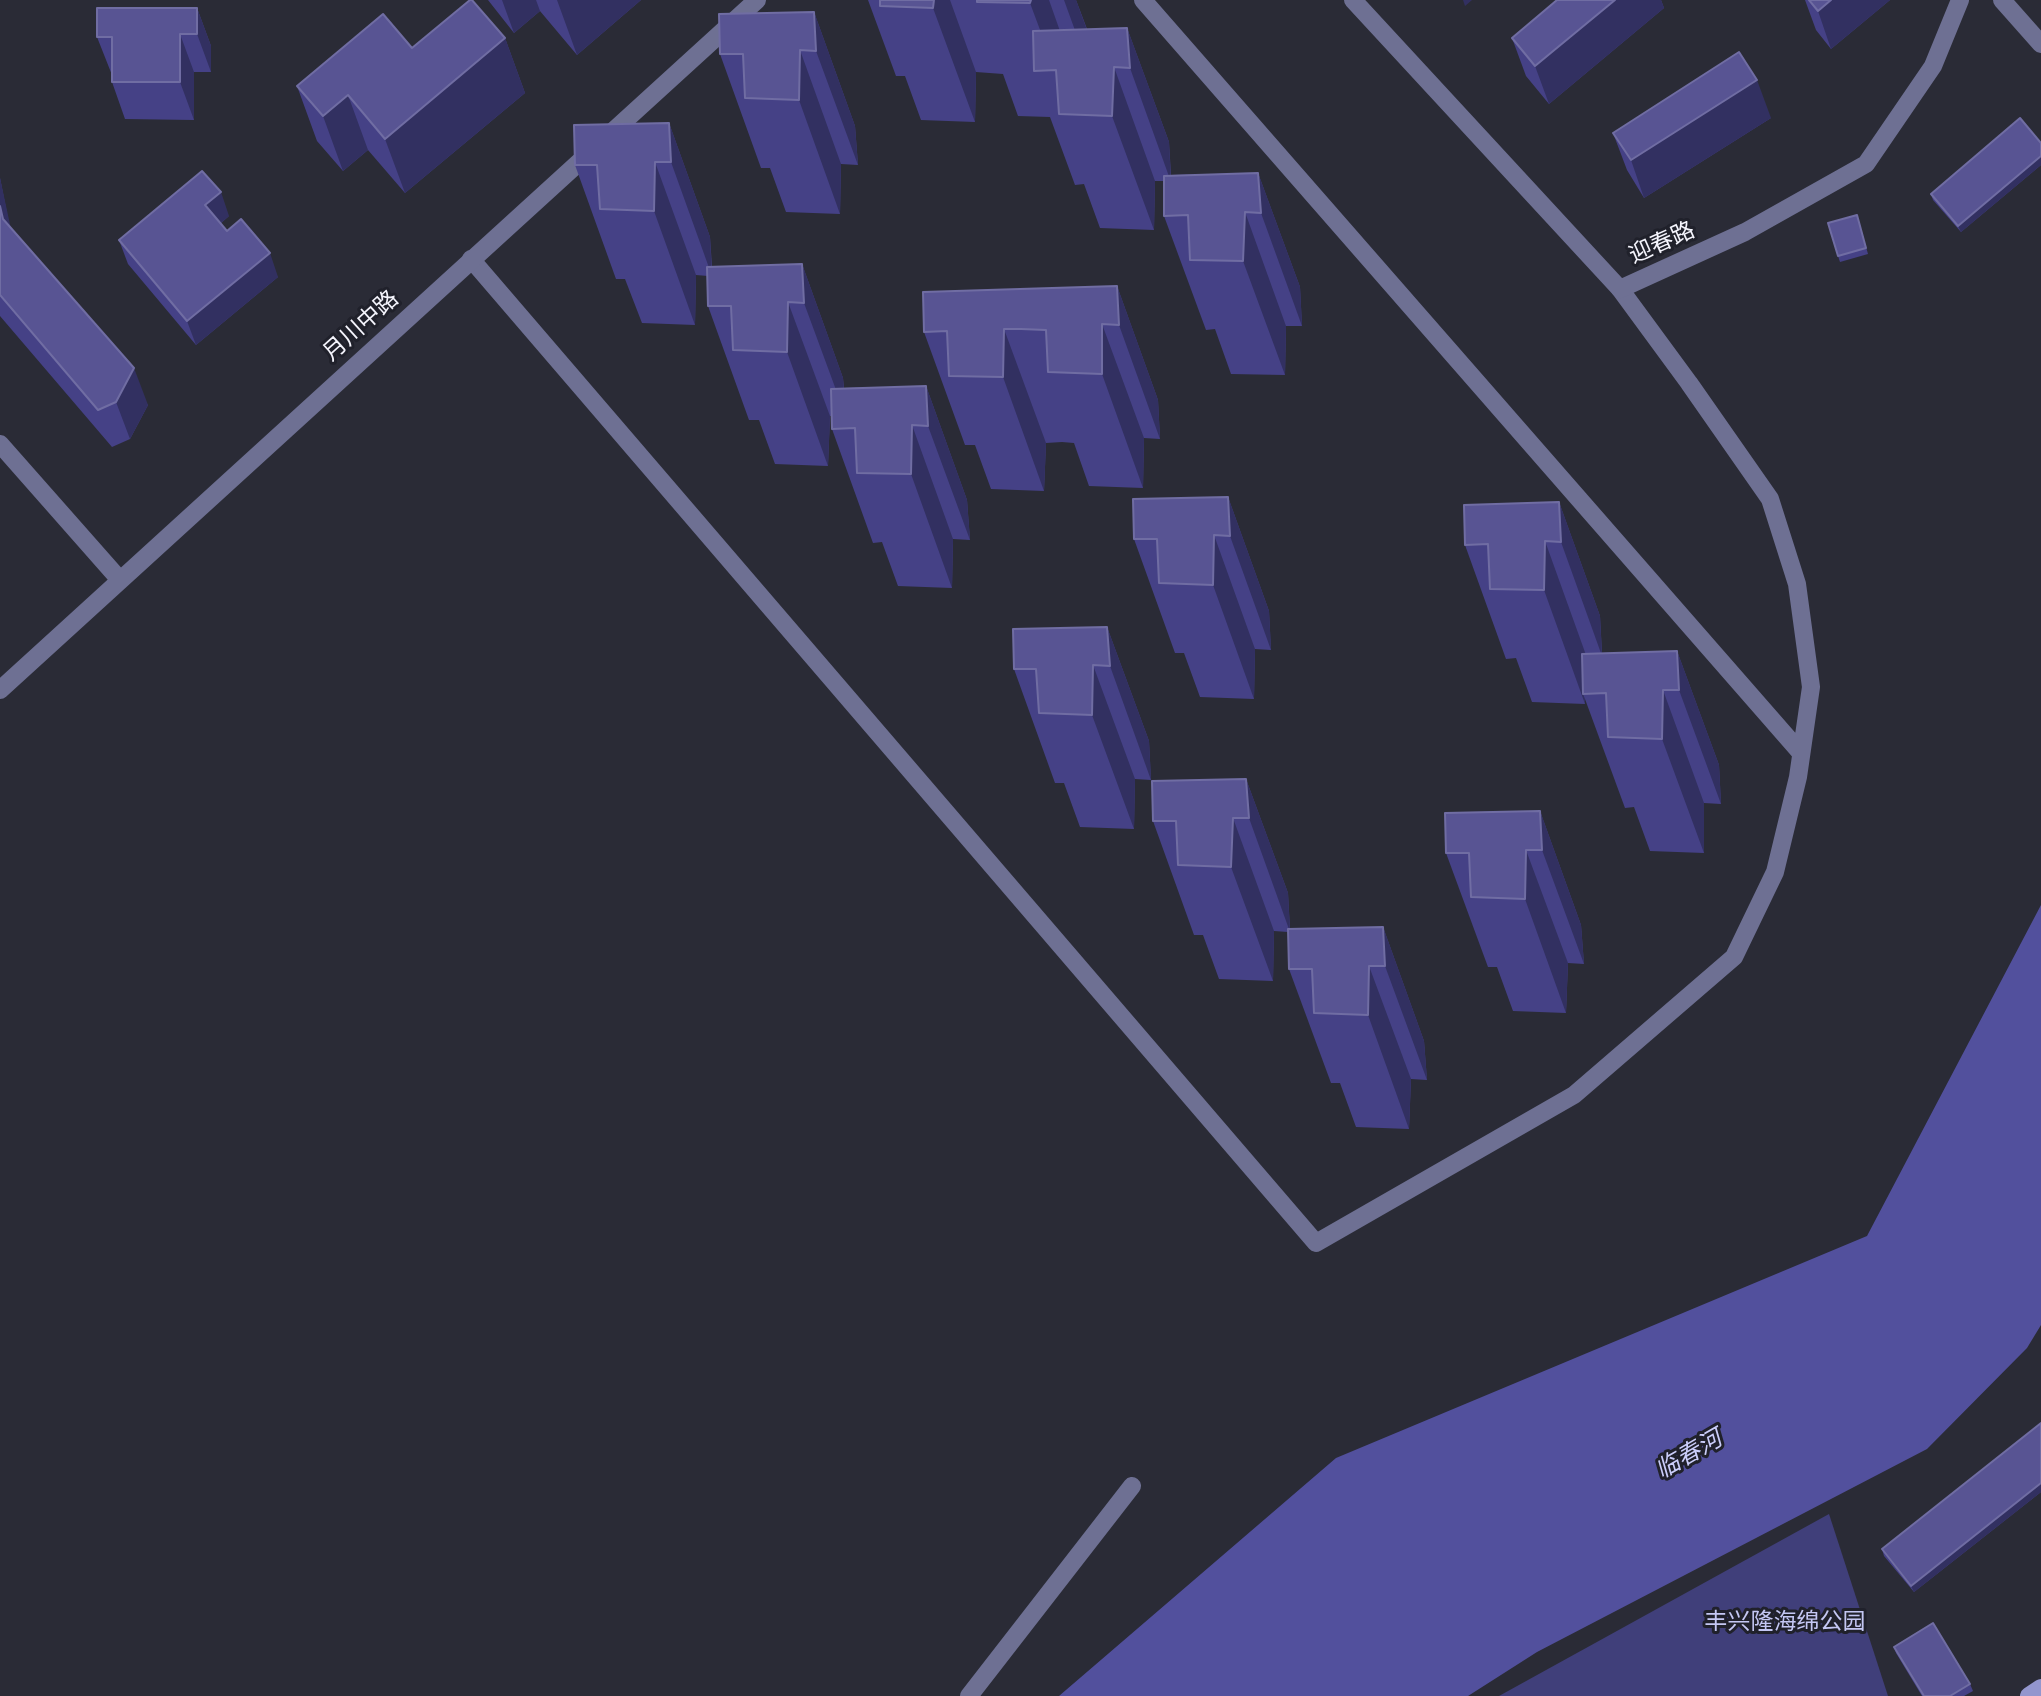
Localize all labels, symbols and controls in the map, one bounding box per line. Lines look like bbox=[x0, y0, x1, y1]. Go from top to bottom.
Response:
street label: 迎春路 bbox=[1625, 216, 1699, 270]
street label: 月川中路 bbox=[318, 285, 404, 367]
water label: 临春河 bbox=[1651, 1425, 1727, 1485]
park label: 丰兴隆海绵公园 bbox=[1705, 1608, 1865, 1636]

